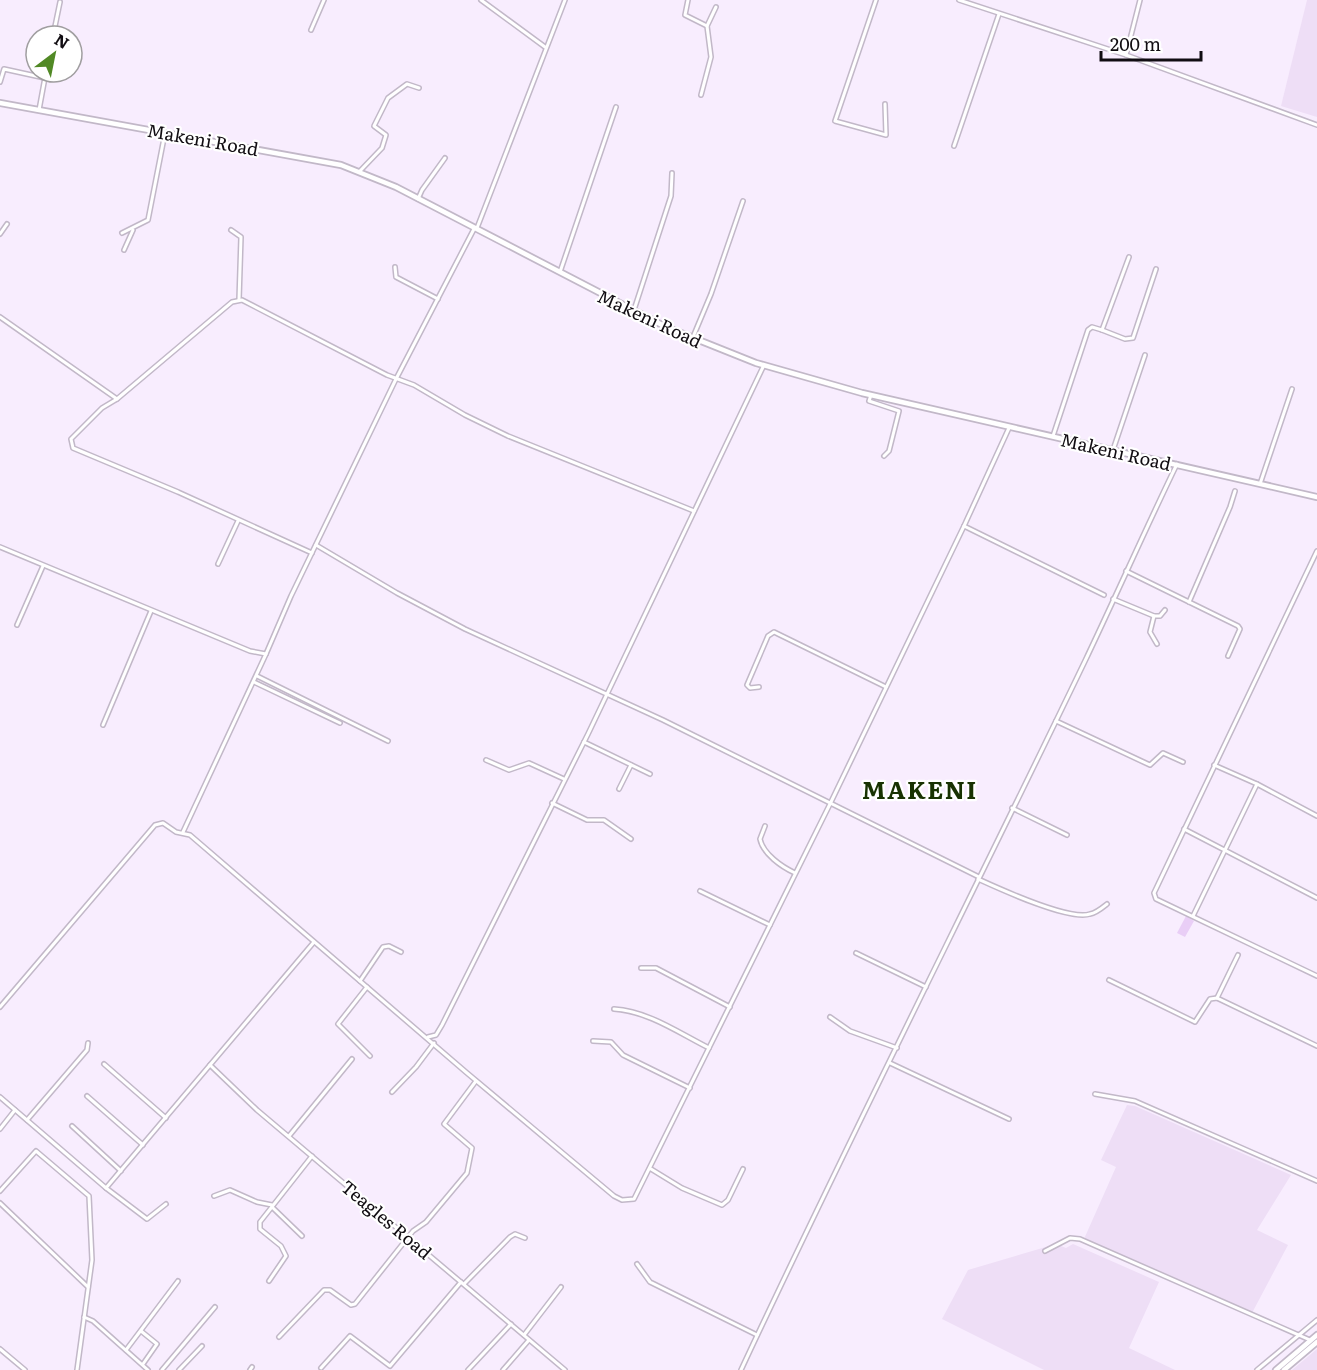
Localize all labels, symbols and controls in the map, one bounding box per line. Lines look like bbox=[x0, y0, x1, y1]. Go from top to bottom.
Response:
north arrow bbox=[24, 24, 84, 84]
scale bar bbox=[1101, 24, 1202, 62]
text: N bbox=[50, 27, 75, 54]
text: 200 m bbox=[1110, 30, 1161, 57]
street label: Makeni Road bbox=[145, 116, 261, 162]
street label: Makeni Road bbox=[593, 282, 707, 354]
street label: Makeni Road bbox=[1058, 425, 1174, 477]
district label: MAKENI bbox=[862, 771, 978, 806]
street label: Teagles Road bbox=[336, 1173, 438, 1265]

